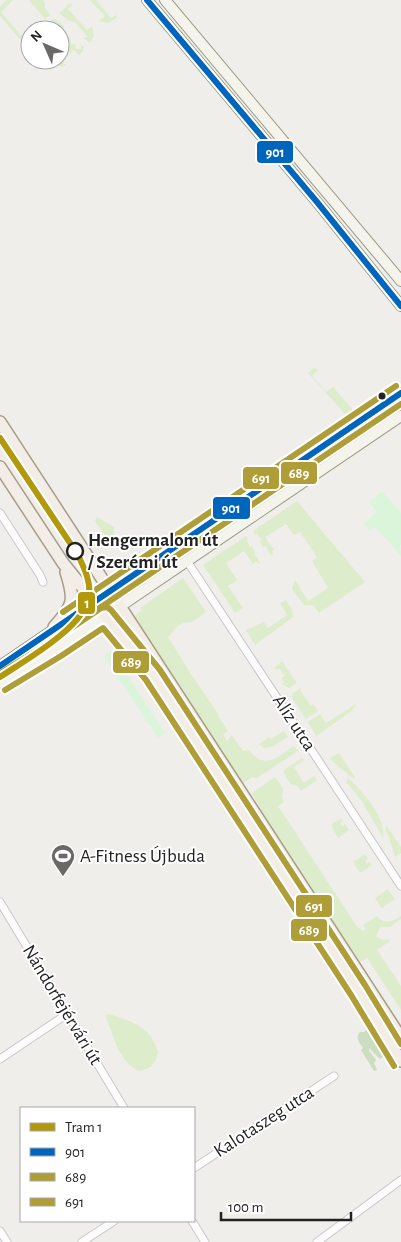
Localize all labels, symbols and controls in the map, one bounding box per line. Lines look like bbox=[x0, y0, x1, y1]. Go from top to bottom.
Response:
north arrow bbox=[20, 20, 70, 70]
text: N bbox=[28, 28, 45, 45]
line badge: 901 bbox=[256, 140, 294, 164]
text: 901 bbox=[265, 146, 285, 160]
unlabelled marker bbox=[377, 391, 387, 401]
line badge: 689 bbox=[280, 461, 318, 485]
line badge: 691 bbox=[242, 466, 280, 490]
text: 689 bbox=[289, 467, 309, 481]
text: 691 bbox=[252, 472, 270, 486]
line badge: 901 bbox=[212, 496, 251, 520]
text: 901 bbox=[221, 502, 241, 516]
place label: Hengermalom út / Szerémi út bbox=[87, 531, 219, 572]
marker: Hengermalom út / Szerémi út bbox=[66, 542, 84, 560]
line badge: 1 bbox=[77, 591, 96, 615]
text: 1 bbox=[84, 597, 90, 611]
line badge: 689 bbox=[112, 650, 150, 674]
text: 689 bbox=[121, 656, 141, 670]
street label: Alíz utca bbox=[269, 692, 319, 755]
sports icon: A-Fitness Újbuda bbox=[50, 843, 76, 877]
place label: A-Fitness Újbuda bbox=[80, 845, 205, 866]
line badge: 691 bbox=[295, 894, 333, 918]
text: 691 bbox=[305, 900, 323, 914]
line badge: 689 bbox=[290, 918, 328, 942]
text: 689 bbox=[299, 924, 319, 938]
street label: Nándorfejérvári út bbox=[19, 942, 105, 1068]
street label: Kalotaszeg utca bbox=[211, 1083, 317, 1161]
legend bbox=[20, 1107, 195, 1222]
text: Tram 1 bbox=[65, 1120, 103, 1135]
text: 901 bbox=[65, 1145, 85, 1160]
text: 689 bbox=[65, 1170, 86, 1185]
scale bar bbox=[221, 1190, 351, 1222]
text: 691 bbox=[65, 1195, 84, 1210]
text: 100 m bbox=[228, 1200, 263, 1215]

